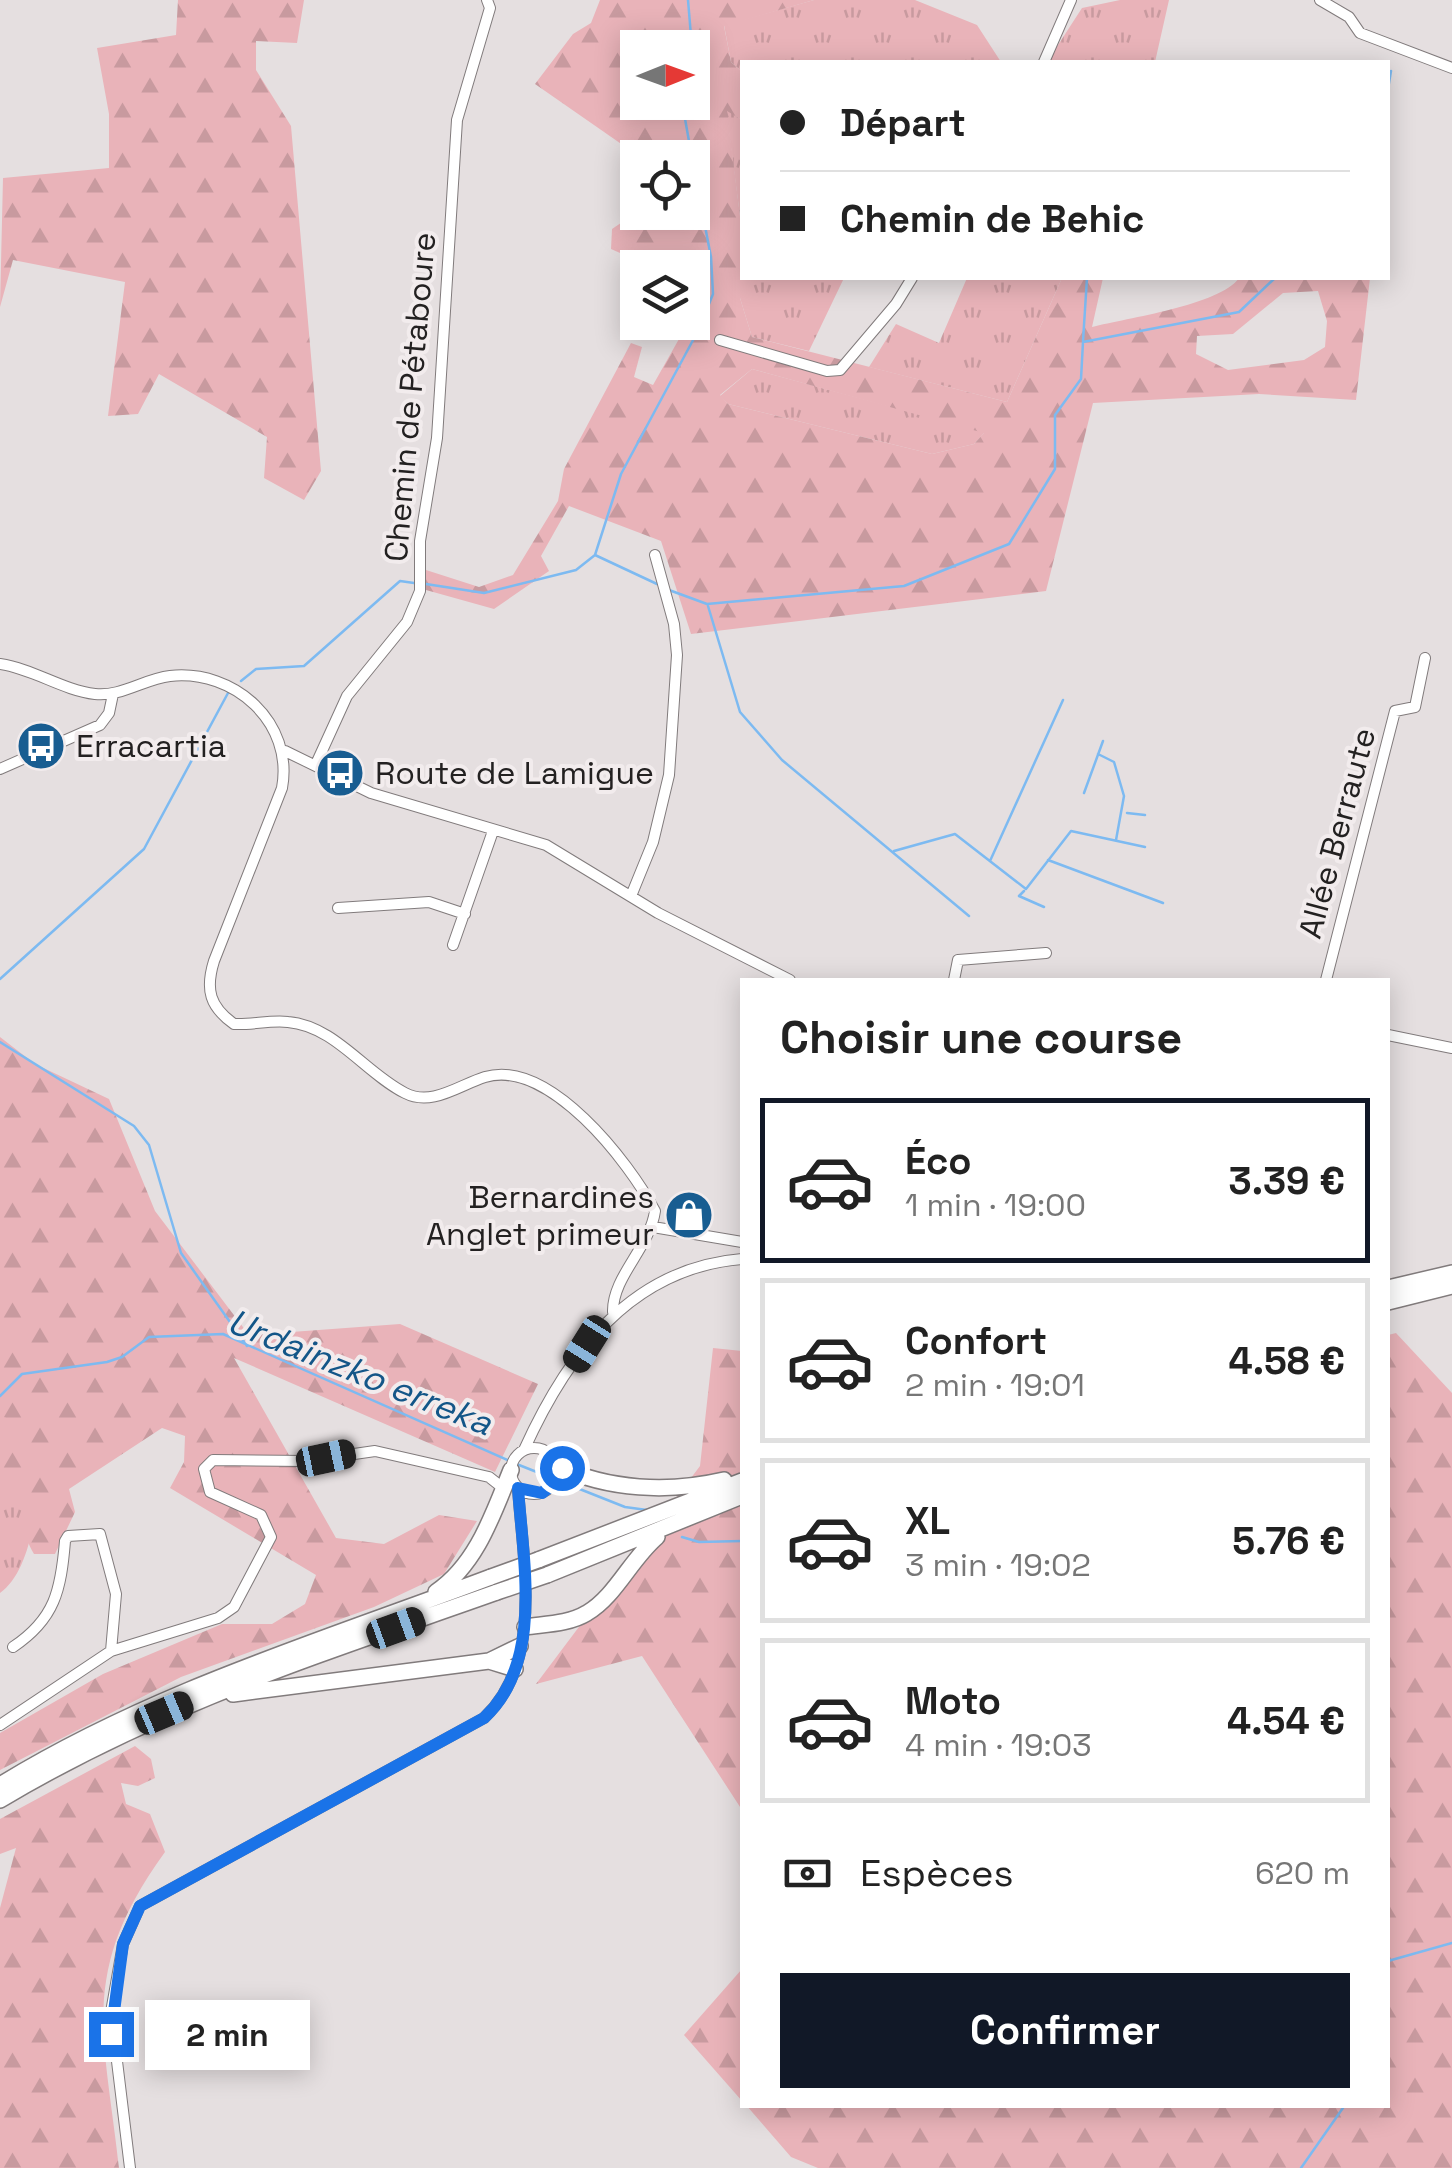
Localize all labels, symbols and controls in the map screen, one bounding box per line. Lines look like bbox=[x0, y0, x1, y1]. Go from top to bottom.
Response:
north arrow bbox=[620, 30, 710, 120]
map controls bbox=[620, 30, 710, 340]
text: Départ bbox=[840, 99, 966, 147]
button: locate bbox=[620, 140, 710, 230]
text: Chemin de Behic bbox=[840, 195, 1144, 243]
street label: Chemin de Pétaboure bbox=[376, 231, 444, 563]
button: layers bbox=[620, 250, 710, 340]
bus stop icon: Erracartia bbox=[15, 720, 67, 772]
street label: Allée Berraute bbox=[1290, 723, 1384, 943]
place label: Erracartia bbox=[76, 726, 226, 766]
bus stop icon: Route de Lamigue bbox=[314, 747, 366, 799]
place label: Route de Lamigue bbox=[375, 753, 654, 793]
text: Choisir une course bbox=[780, 1009, 1182, 1066]
icon: car bbox=[785, 1136, 875, 1226]
text: Éco bbox=[905, 1137, 972, 1185]
text: 3.39 € bbox=[1229, 1157, 1345, 1205]
place label: Bernardines Anglet primeur bbox=[426, 1177, 654, 1254]
text: 1 min · 19:00 bbox=[905, 1185, 1086, 1225]
shop icon: Bernardines Anglet primeur bbox=[663, 1189, 715, 1241]
water label: Urdainzko erreka bbox=[221, 1299, 499, 1445]
car bbox=[558, 1311, 616, 1377]
icon: car bbox=[785, 1316, 875, 1406]
text: Confort bbox=[905, 1317, 1047, 1365]
text: 4.58 € bbox=[1228, 1337, 1345, 1385]
text: 2 min · 19:01 bbox=[905, 1365, 1085, 1405]
car bbox=[294, 1437, 358, 1479]
route start bbox=[540, 1446, 585, 1491]
icon: car bbox=[785, 1496, 875, 1586]
text: XL bbox=[905, 1497, 950, 1545]
text: 5.76 € bbox=[1232, 1517, 1345, 1565]
text: 3 min · 19:02 bbox=[905, 1545, 1091, 1585]
car bbox=[363, 1604, 429, 1652]
icon: car bbox=[785, 1676, 875, 1766]
text: Moto bbox=[905, 1677, 1001, 1725]
car bbox=[131, 1687, 197, 1739]
text: 4.54 € bbox=[1227, 1697, 1345, 1745]
text: 4 min · 19:03 bbox=[905, 1725, 1092, 1765]
icon: cash bbox=[780, 1846, 835, 1901]
text: Espèces bbox=[860, 1849, 1014, 1897]
text: 620 m bbox=[1255, 1853, 1350, 1893]
button: Confirmer bbox=[780, 1973, 1350, 2088]
callout: 2 min bbox=[146, 1999, 311, 2069]
route end bbox=[89, 2012, 134, 2057]
text: 2 min bbox=[186, 2015, 269, 2055]

